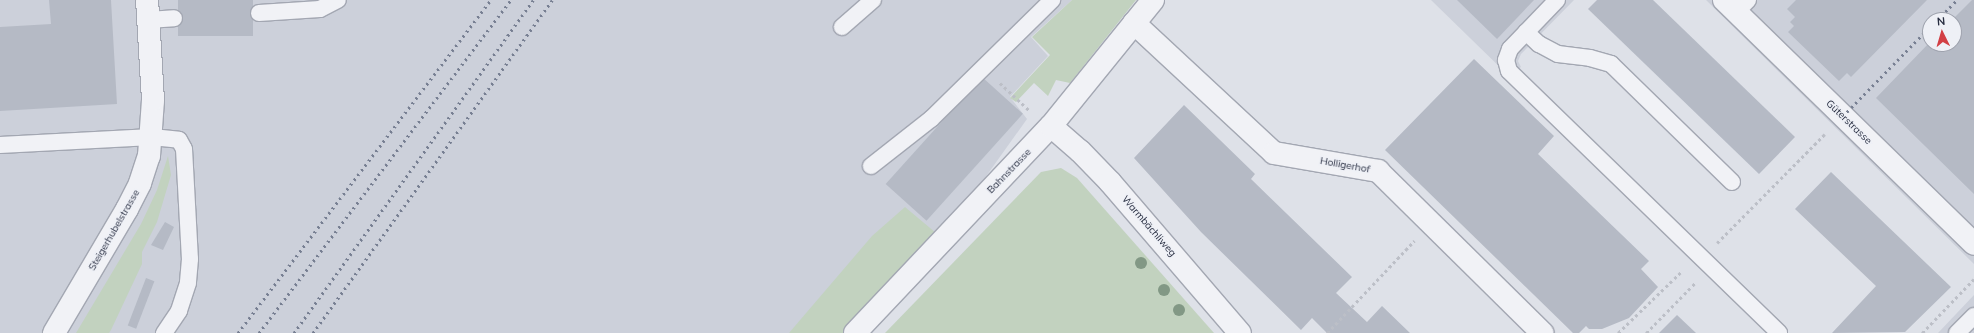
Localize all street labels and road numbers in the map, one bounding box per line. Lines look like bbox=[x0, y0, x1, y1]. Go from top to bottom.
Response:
street label: Güterstrasse bbox=[1824, 97, 1874, 147]
street label: Bahnstrasse bbox=[985, 146, 1033, 196]
street label: Holligerhof bbox=[1319, 155, 1371, 175]
street label: Steigerhubelstrasse bbox=[86, 187, 142, 273]
street label: Warmbächliweg bbox=[1119, 193, 1179, 259]

